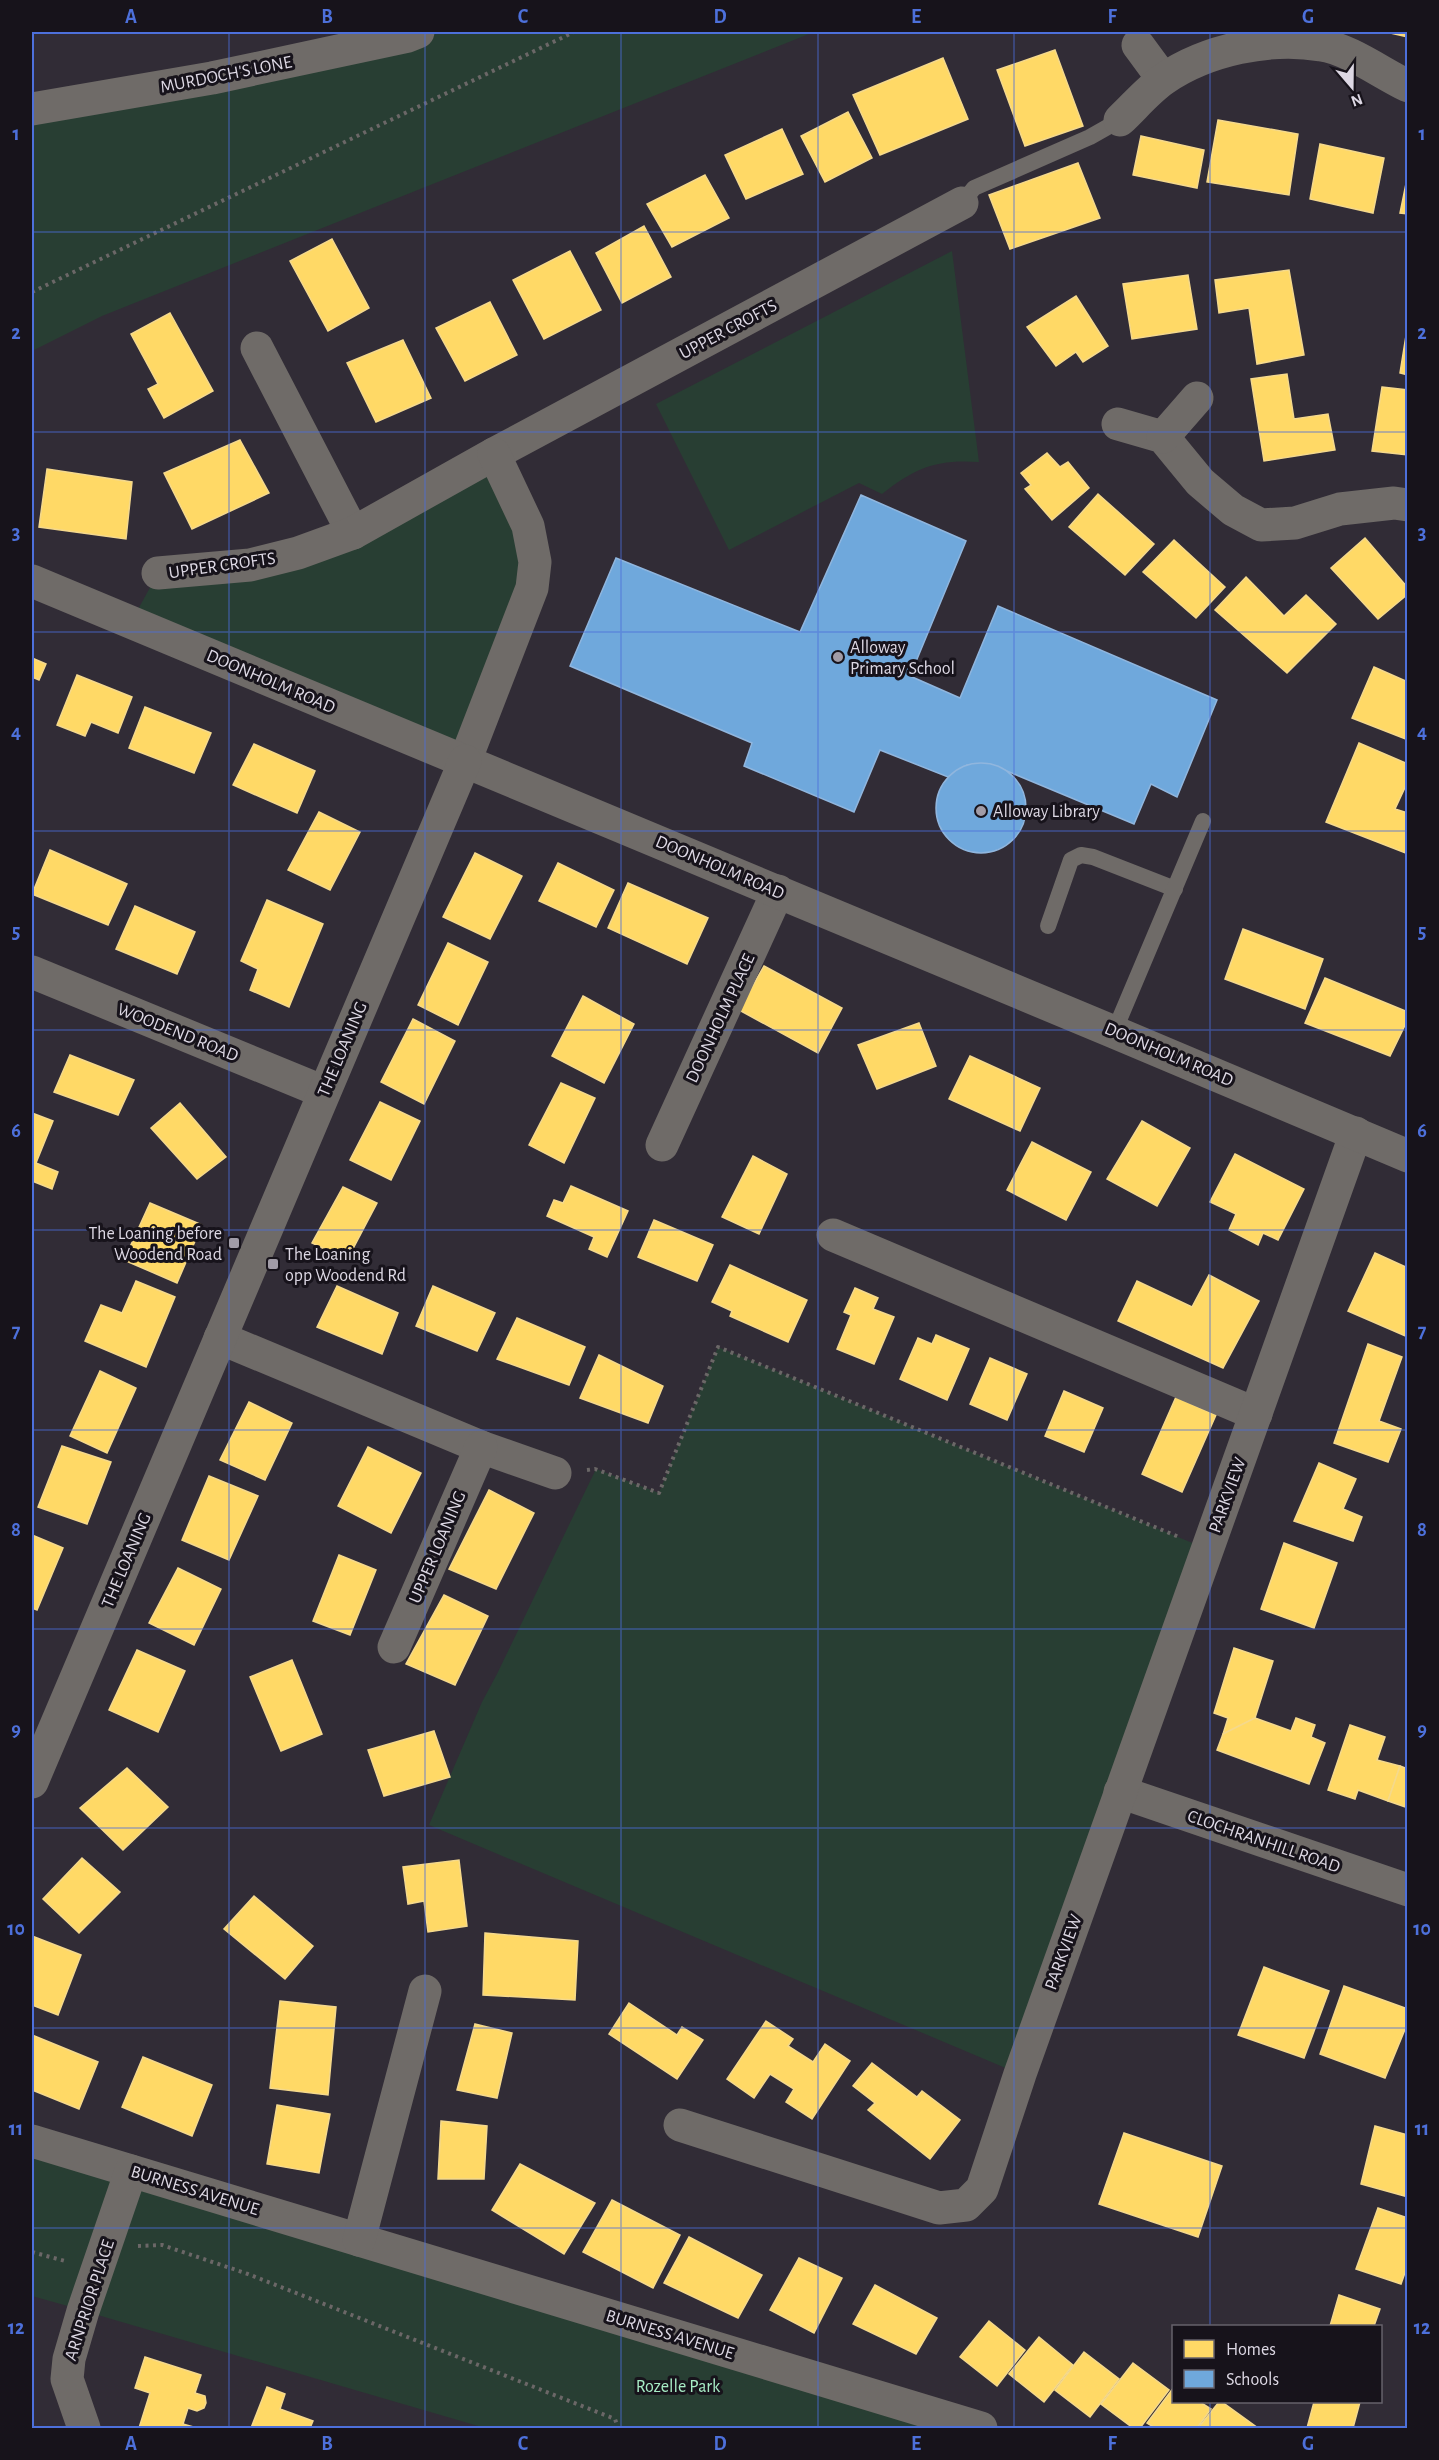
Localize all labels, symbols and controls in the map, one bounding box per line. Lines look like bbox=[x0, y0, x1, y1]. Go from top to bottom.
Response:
text: A bbox=[125, 7, 137, 27]
text: B bbox=[321, 7, 333, 27]
text: C bbox=[518, 7, 529, 27]
text: D bbox=[713, 7, 727, 27]
text: E bbox=[911, 7, 921, 27]
text: F bbox=[1107, 7, 1117, 27]
text: G bbox=[1302, 7, 1314, 27]
street label: MURDOCH'S LONE bbox=[159, 53, 294, 97]
north arrow bbox=[1322, 57, 1382, 117]
text: N bbox=[1349, 91, 1365, 110]
text: 1 bbox=[12, 124, 20, 144]
text: 1 bbox=[1418, 124, 1426, 144]
street label: UPPER CROFTS bbox=[677, 297, 780, 363]
text: 2 bbox=[11, 323, 21, 343]
text: 2 bbox=[1417, 323, 1427, 343]
text: 3 bbox=[12, 523, 20, 543]
text: 3 bbox=[1418, 523, 1426, 543]
street label: UPPER CROFTS bbox=[168, 550, 277, 582]
place label: Alloway Primary School bbox=[850, 639, 955, 678]
street label: DOONHOLM ROAD bbox=[204, 647, 338, 717]
marker: Alloway Primary School bbox=[831, 650, 845, 664]
text: 4 bbox=[11, 722, 21, 742]
text: 4 bbox=[1417, 722, 1427, 742]
place label: Alloway Library bbox=[993, 803, 1100, 821]
marker: Alloway Library bbox=[974, 804, 988, 818]
street label: DOONHOLM ROAD bbox=[653, 833, 787, 903]
text: 5 bbox=[12, 922, 20, 942]
text: 5 bbox=[1418, 922, 1426, 942]
street label: DOONHOLM PLACE bbox=[683, 951, 759, 1086]
street label: THE LOANING bbox=[315, 999, 371, 1099]
street label: WOODEND ROAD bbox=[115, 1000, 241, 1065]
street label: DOONHOLM ROAD bbox=[1102, 1020, 1236, 1090]
text: 6 bbox=[11, 1121, 21, 1141]
text: 6 bbox=[1417, 1121, 1427, 1141]
place label: The Loaning before Woodend Road bbox=[88, 1225, 222, 1264]
marker: The Loaning before Woodend Road bbox=[227, 1236, 241, 1250]
place label: The Loaning opp Woodend Rd bbox=[285, 1246, 406, 1285]
marker: The Loaning opp Woodend Rd bbox=[266, 1257, 280, 1271]
text: 7 bbox=[12, 1321, 21, 1341]
text: 7 bbox=[1418, 1321, 1427, 1341]
street label: PARKVIEW bbox=[1206, 1455, 1250, 1535]
street label: UPPER LOANING bbox=[406, 1489, 470, 1606]
street label: THE LOANING bbox=[99, 1510, 155, 1610]
text: 8 bbox=[11, 1520, 21, 1540]
text: 8 bbox=[1417, 1520, 1427, 1540]
text: 9 bbox=[11, 1720, 21, 1740]
text: 9 bbox=[1417, 1720, 1427, 1740]
street label: CLOCHRANHILL ROAD bbox=[1185, 1807, 1342, 1877]
street label: PARKVIEW bbox=[1042, 1912, 1086, 1992]
text: 10 bbox=[7, 1919, 25, 1939]
text: 10 bbox=[1413, 1919, 1431, 1939]
text: 11 bbox=[9, 2119, 23, 2139]
text: 11 bbox=[1415, 2119, 1429, 2139]
street label: BURNESS AVENUE bbox=[129, 2163, 261, 2219]
street label: ARNPRIOR PLACE bbox=[62, 2237, 118, 2363]
street label: BURNESS AVENUE bbox=[604, 2307, 736, 2363]
text: 12 bbox=[8, 2318, 24, 2338]
text: 12 bbox=[1414, 2318, 1430, 2338]
legend bbox=[1172, 2325, 1382, 2403]
text: Homes bbox=[1226, 2341, 1276, 2359]
text: Schools bbox=[1226, 2371, 1279, 2389]
park label: Rozelle Park bbox=[636, 2378, 721, 2396]
text: A bbox=[125, 2434, 137, 2454]
text: B bbox=[321, 2434, 333, 2454]
text: C bbox=[518, 2434, 529, 2454]
text: D bbox=[713, 2434, 727, 2454]
text: E bbox=[911, 2434, 921, 2454]
text: F bbox=[1107, 2434, 1117, 2454]
text: G bbox=[1302, 2434, 1314, 2454]

